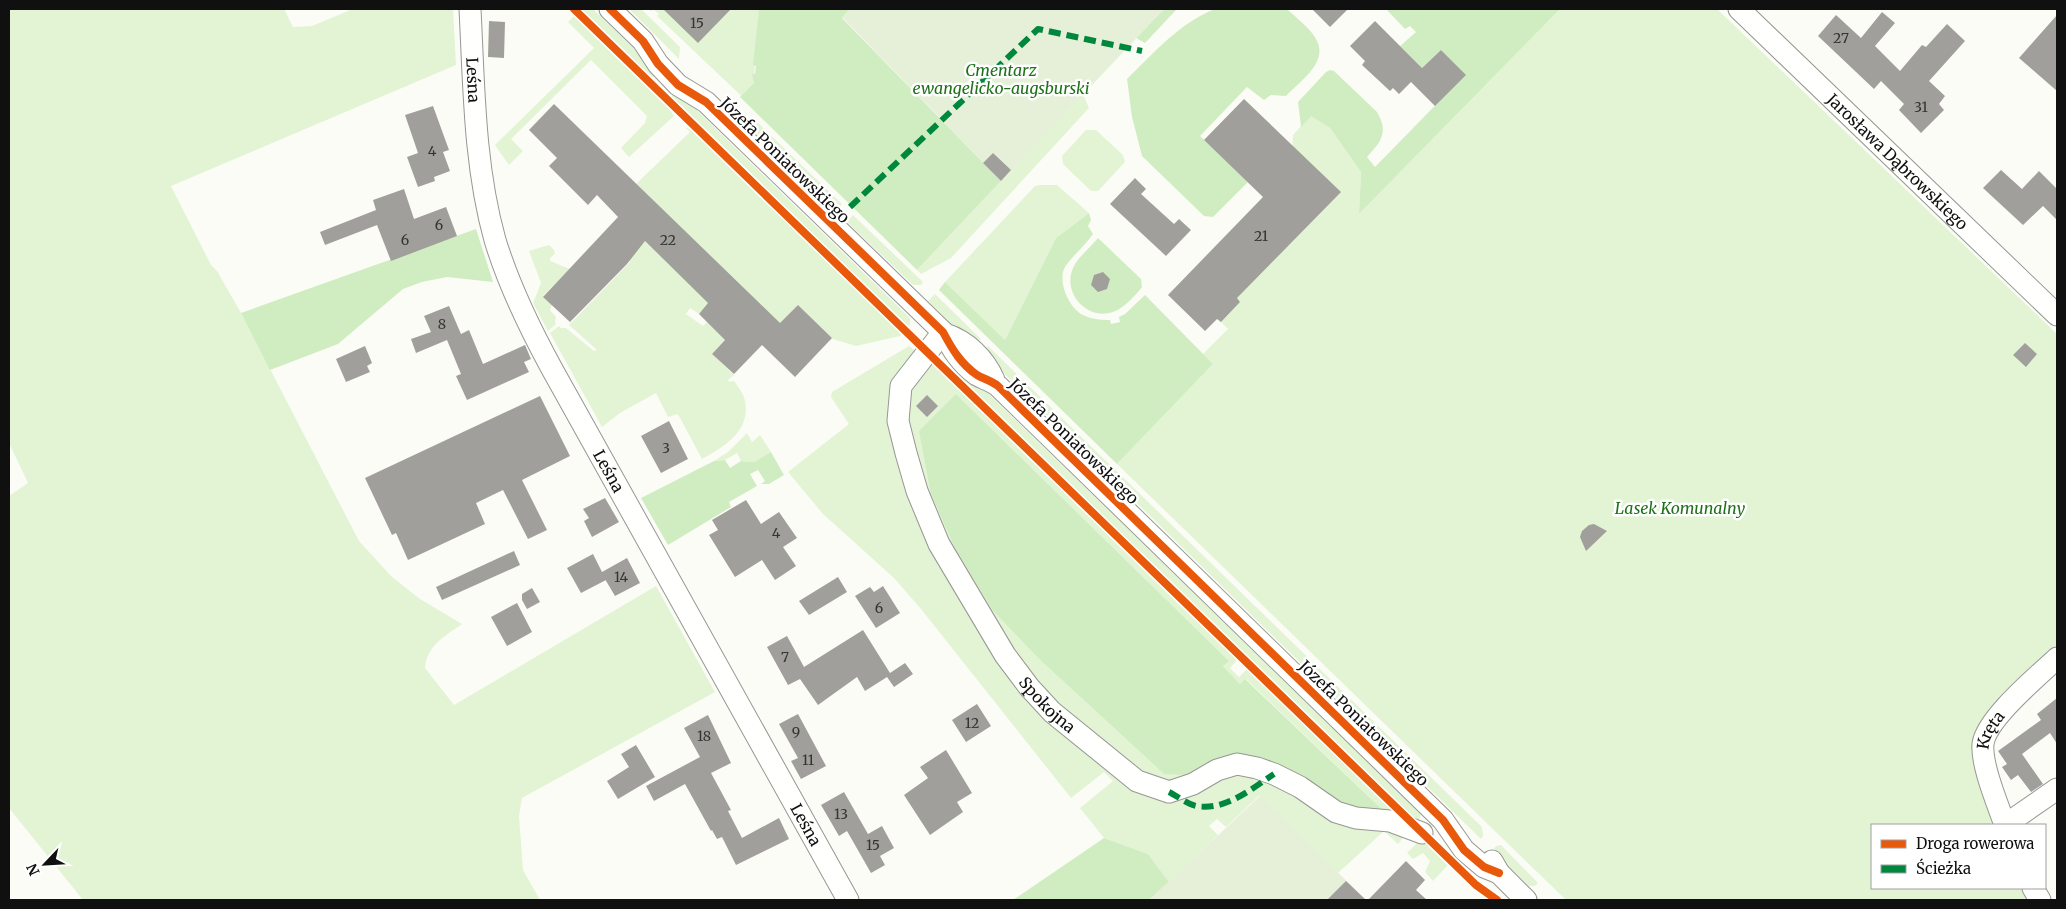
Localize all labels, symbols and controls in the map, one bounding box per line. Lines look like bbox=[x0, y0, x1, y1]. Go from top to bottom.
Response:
house number: 15 bbox=[690, 14, 704, 32]
house number: 27 bbox=[1833, 29, 1849, 47]
street label: Leśna bbox=[462, 57, 485, 104]
park label: Cmentarz ewangelicko-augsburski bbox=[913, 60, 1090, 98]
street label: Jarosława Dąbrowskiego bbox=[1822, 88, 1972, 234]
street label: Józefa Poniatowskiego bbox=[715, 92, 854, 227]
house number: 31 bbox=[1914, 98, 1928, 116]
house number: 4 bbox=[428, 142, 437, 160]
house number: 6 bbox=[435, 216, 443, 234]
house number: 21 bbox=[1254, 227, 1268, 245]
house number: 6 bbox=[401, 231, 409, 249]
house number: 22 bbox=[660, 231, 676, 249]
house number: 8 bbox=[438, 315, 446, 333]
street label: Józefa Poniatowskiego bbox=[1004, 373, 1143, 508]
house number: 3 bbox=[662, 439, 670, 457]
street label: Leśna bbox=[589, 446, 629, 496]
park label: Lasek Komunalny bbox=[1615, 498, 1745, 518]
house number: 4 bbox=[772, 524, 781, 542]
house number: 14 bbox=[614, 568, 628, 586]
house number: 6 bbox=[875, 599, 883, 617]
house number: 7 bbox=[781, 648, 789, 666]
street label: Józefa Poniatowskiego bbox=[1294, 655, 1433, 790]
street label: Spokojna bbox=[1015, 673, 1080, 737]
street label: Kręta bbox=[1972, 706, 2009, 751]
house number: 12 bbox=[965, 714, 979, 732]
house number: 9 bbox=[792, 723, 800, 741]
house number: 18 bbox=[697, 727, 711, 745]
house number: 11 bbox=[802, 751, 814, 769]
street label: Leśna bbox=[786, 800, 826, 850]
house number: 13 bbox=[834, 805, 848, 823]
legend bbox=[1871, 824, 2046, 889]
text: Droga rowerowa bbox=[1916, 834, 2034, 853]
house number: 15 bbox=[866, 836, 880, 854]
north arrow bbox=[20, 839, 70, 889]
text: Ścieżka bbox=[1916, 858, 1971, 878]
text: N bbox=[23, 861, 44, 878]

